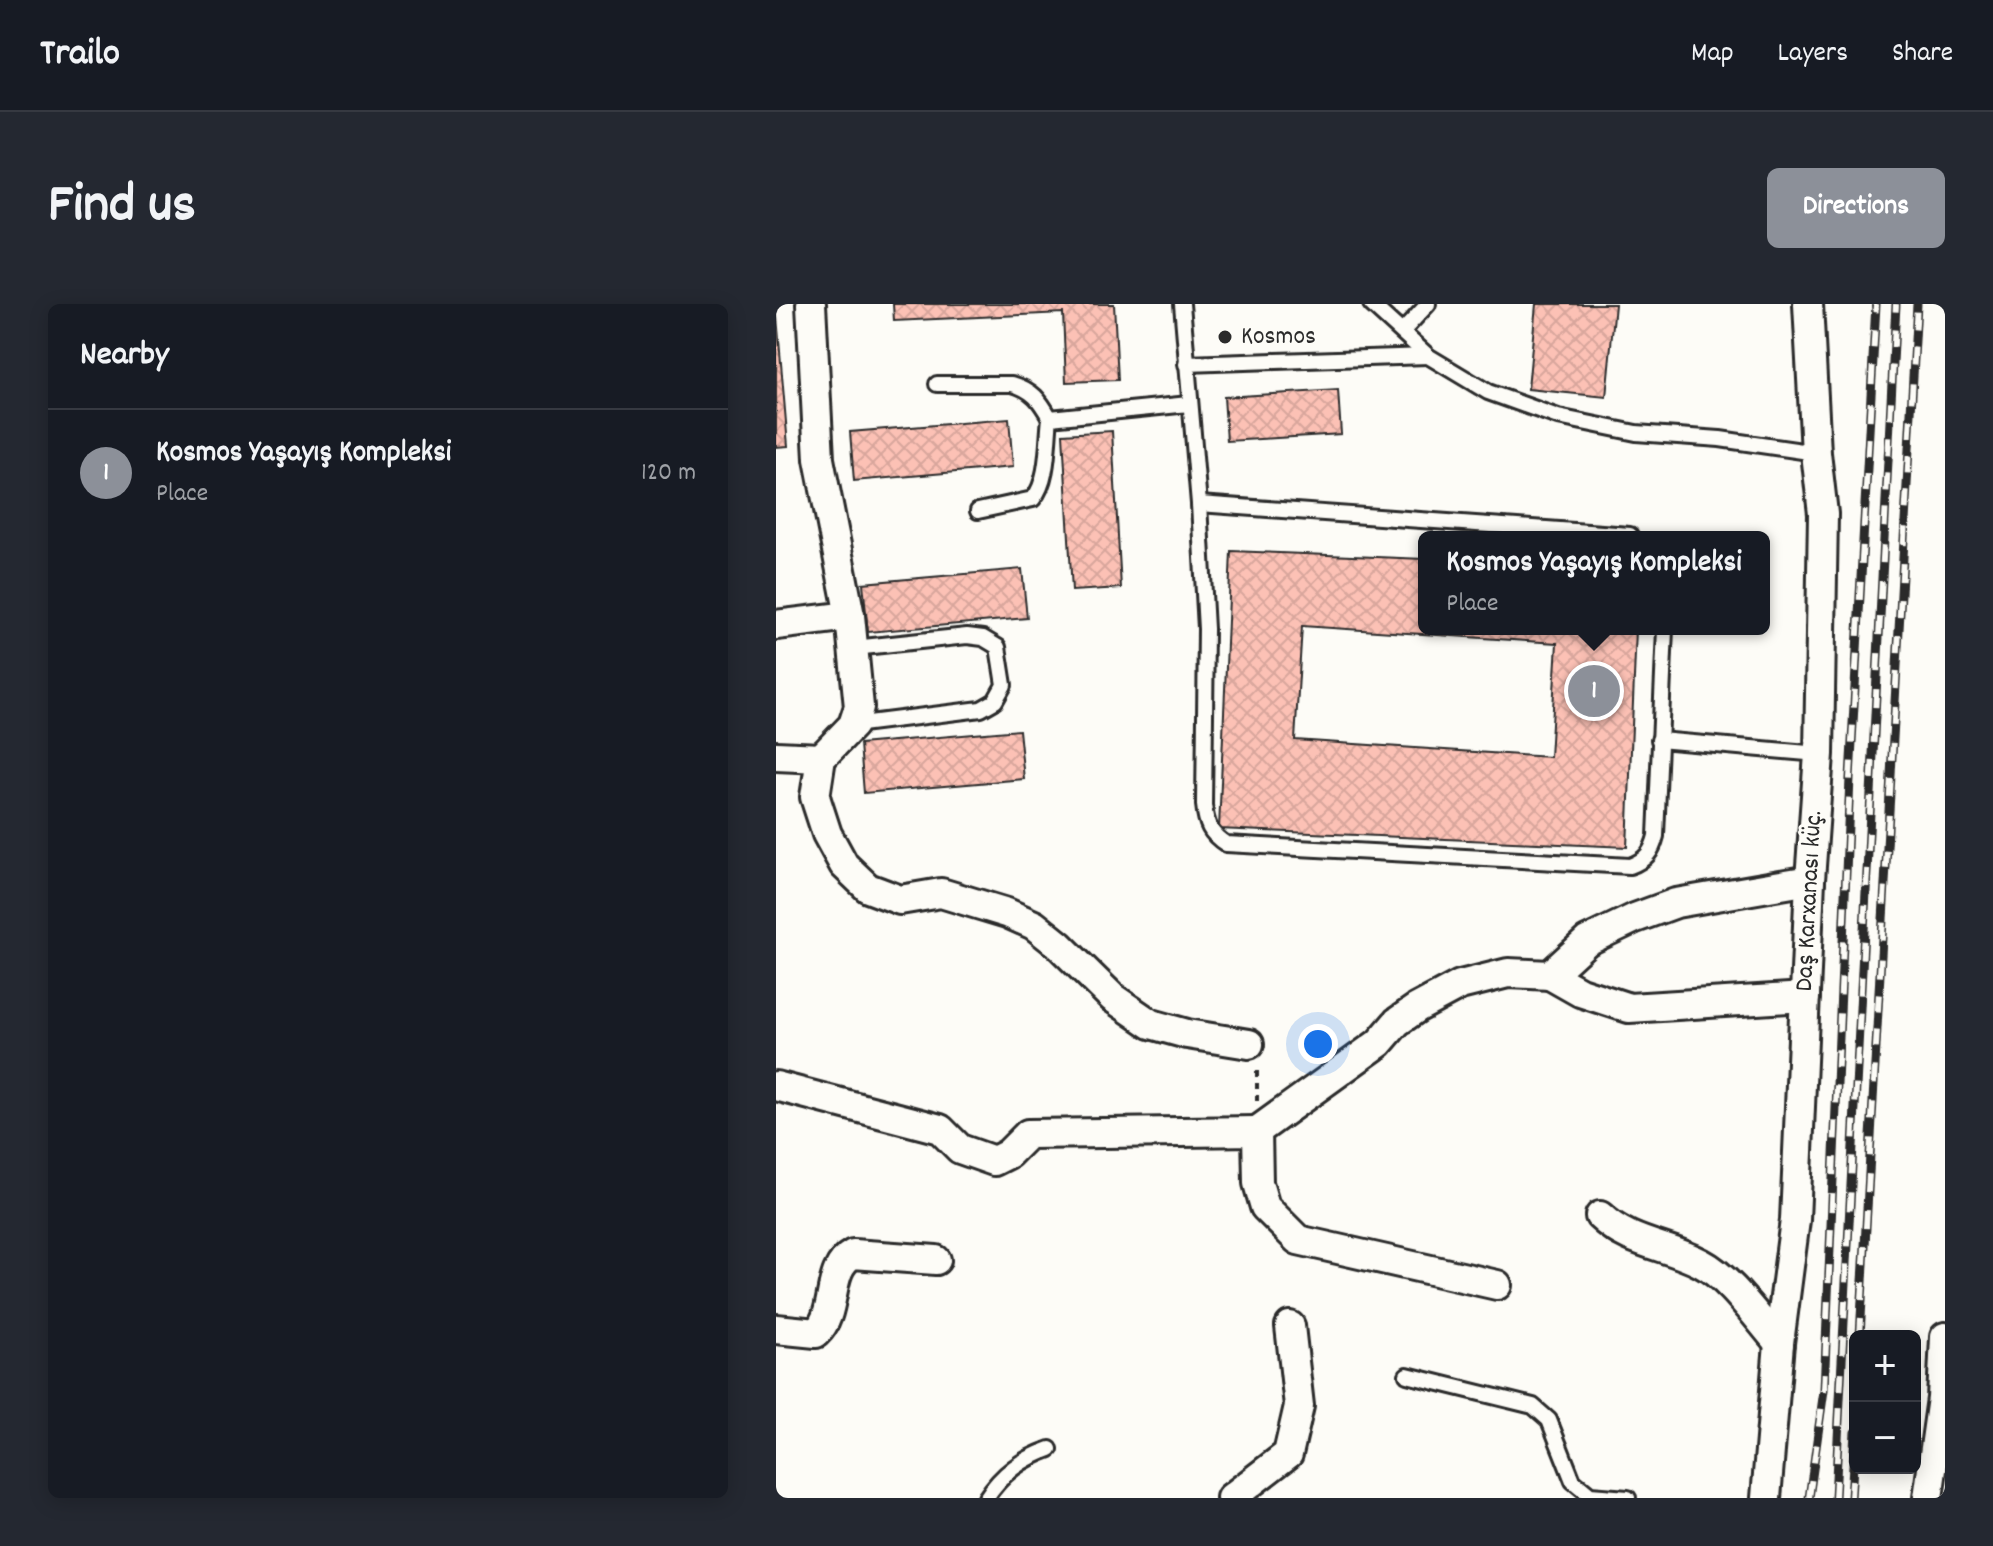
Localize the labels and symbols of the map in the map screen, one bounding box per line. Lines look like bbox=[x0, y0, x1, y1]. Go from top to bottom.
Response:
place label: Kosmos bbox=[1241, 319, 1316, 356]
marker: Kosmos bbox=[1216, 328, 1234, 346]
pin: 1 bbox=[1568, 661, 1620, 721]
street label: Daş Karxanası küç. bbox=[1787, 810, 1833, 992]
your location bbox=[1298, 1024, 1338, 1064]

